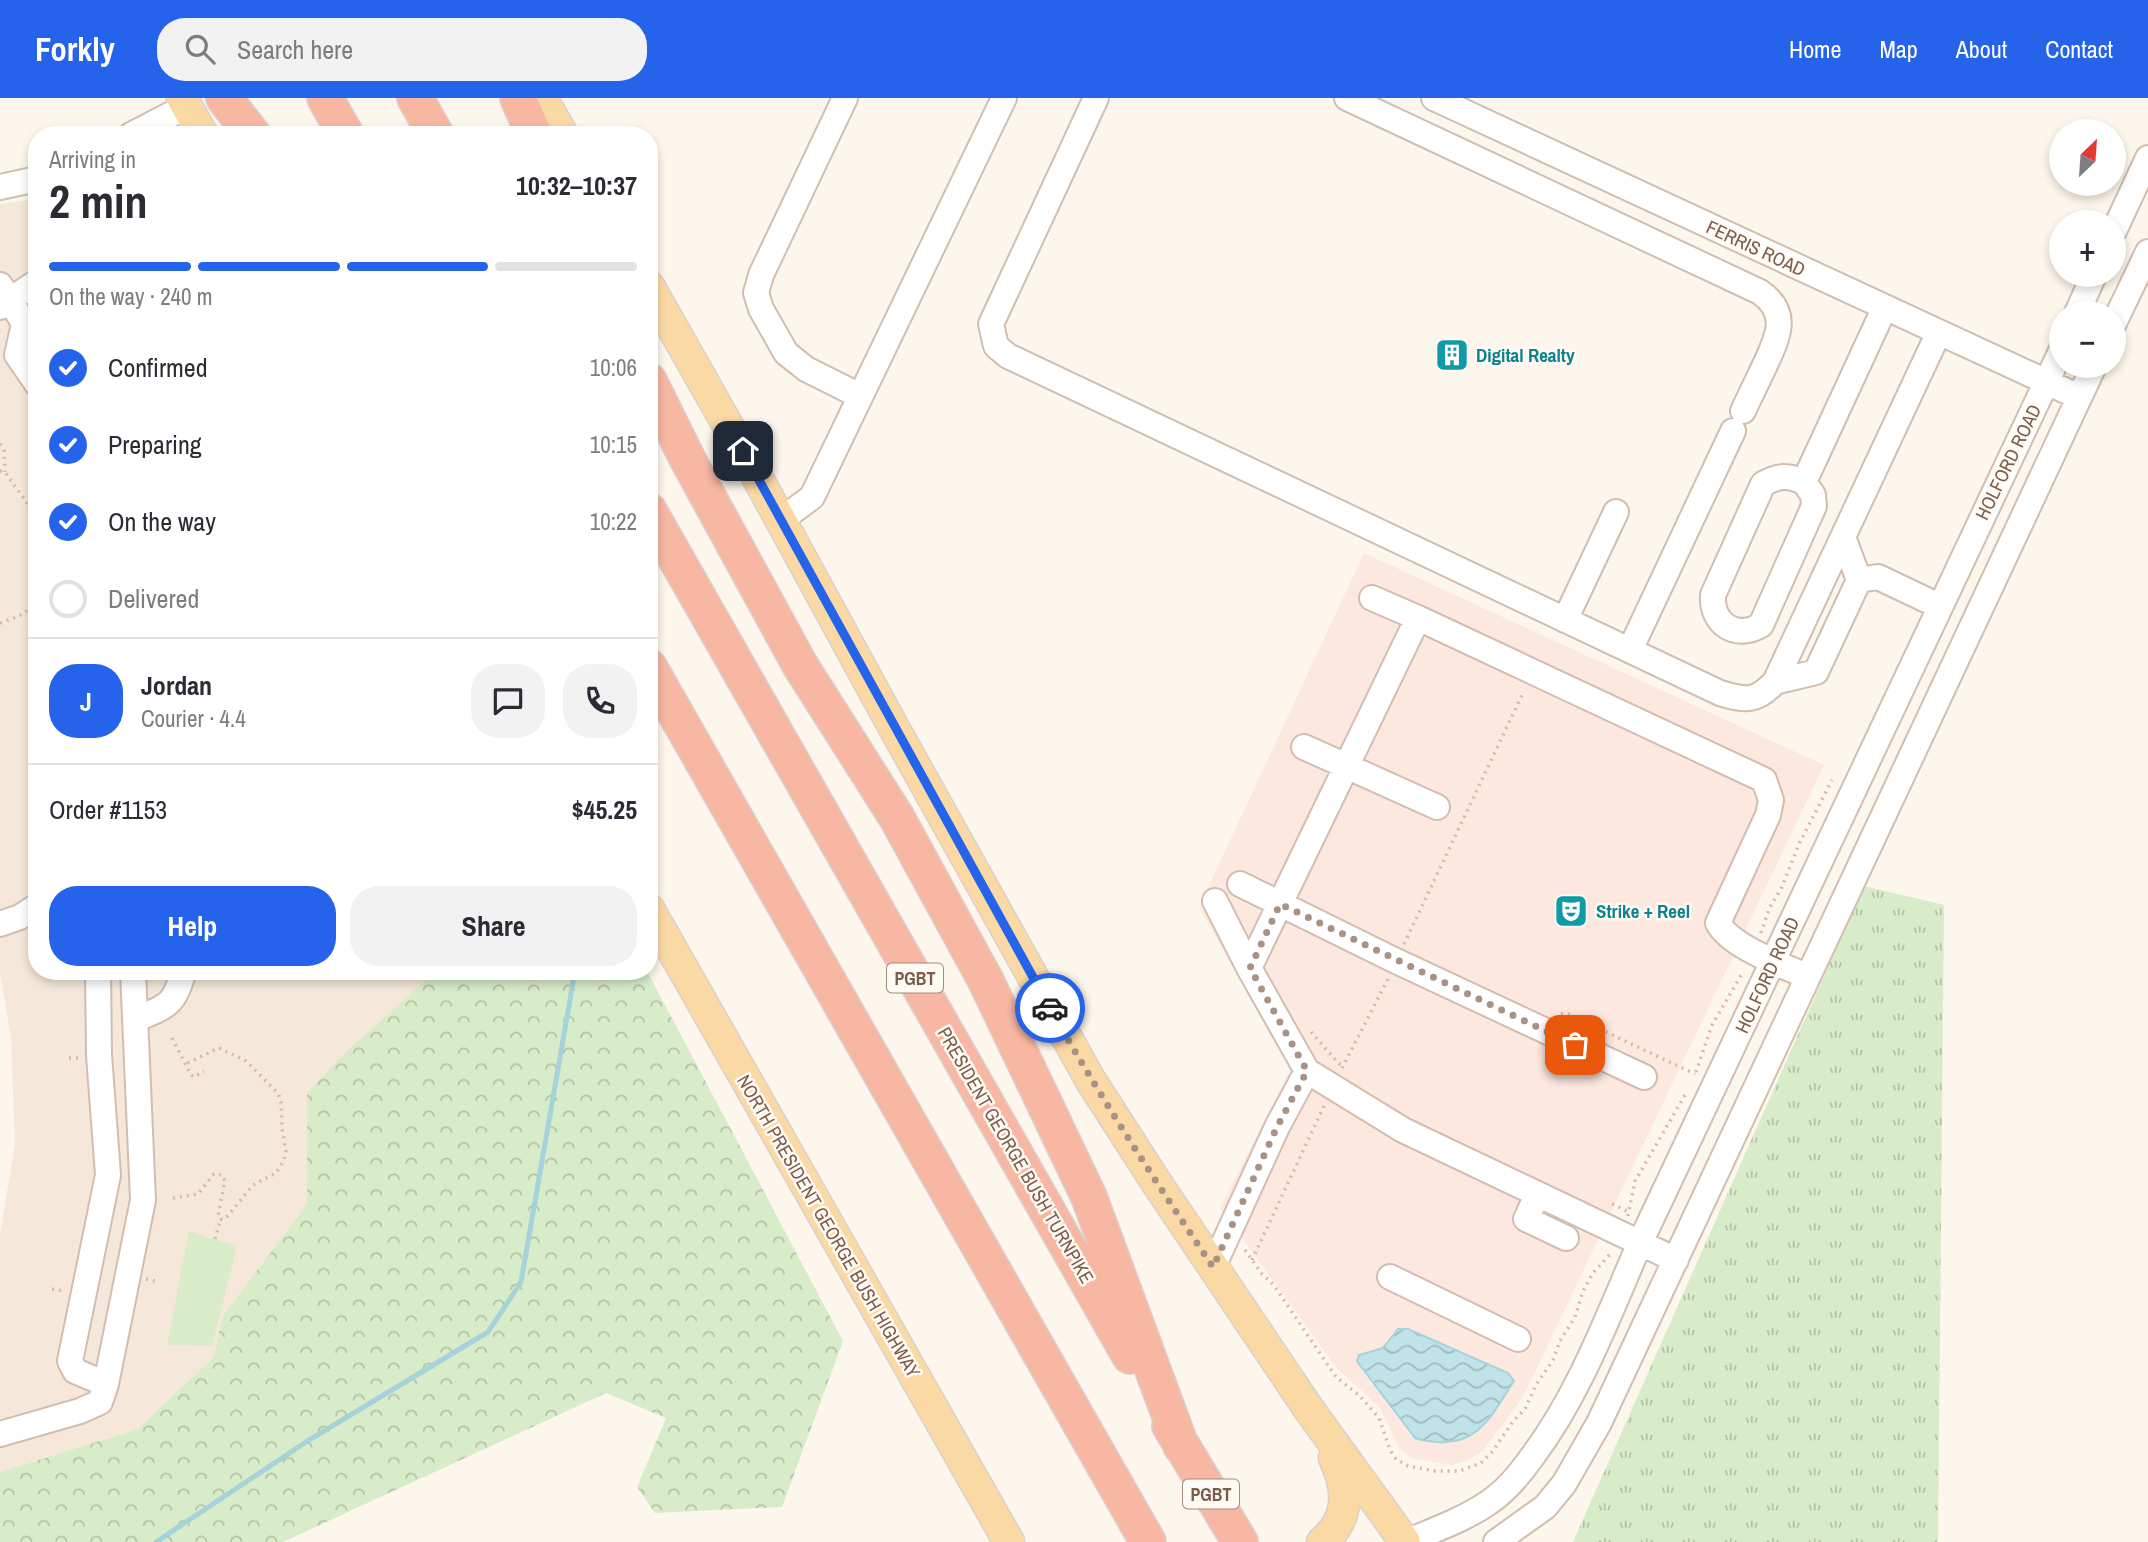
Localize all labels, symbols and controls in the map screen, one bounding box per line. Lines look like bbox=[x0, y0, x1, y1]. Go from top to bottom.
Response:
search box bbox=[157, 18, 647, 81]
text: Forkly bbox=[35, 27, 115, 71]
icon: search bbox=[181, 30, 219, 68]
text: Search here bbox=[237, 32, 353, 67]
text: Home bbox=[1789, 33, 1841, 65]
text: Map bbox=[1879, 33, 1918, 65]
text: About bbox=[1956, 33, 2007, 65]
text: Contact bbox=[2045, 33, 2113, 65]
north arrow bbox=[2049, 119, 2126, 196]
map controls bbox=[2049, 119, 2126, 378]
text: Arriving in bbox=[49, 144, 136, 175]
text: 10:32–10:37 bbox=[516, 168, 637, 203]
text: 2 min bbox=[49, 170, 148, 232]
button: + bbox=[2049, 210, 2126, 287]
street label: FERRIS ROAD bbox=[1702, 214, 1810, 282]
text: On the way · 240 m bbox=[49, 281, 213, 312]
button: − bbox=[2049, 301, 2126, 378]
building icon: Digital Realty bbox=[1433, 336, 1471, 374]
place label: Digital Realty bbox=[1476, 342, 1575, 368]
icon: check bbox=[49, 349, 87, 387]
text: Confirmed bbox=[108, 350, 208, 385]
text: 10:06 bbox=[590, 352, 637, 383]
street label: HOLFORD ROAD bbox=[1969, 400, 2047, 524]
pin bbox=[713, 421, 773, 481]
icon: check bbox=[49, 426, 87, 464]
text: Preparing bbox=[108, 427, 202, 462]
text: 10:15 bbox=[590, 429, 637, 460]
icon: home bbox=[724, 432, 762, 470]
icon: check bbox=[49, 503, 87, 541]
text: On the way bbox=[108, 504, 216, 539]
text: 10:22 bbox=[590, 506, 637, 537]
text: Delivered bbox=[108, 581, 199, 616]
button: chat bbox=[471, 664, 545, 738]
button: phone bbox=[563, 664, 637, 738]
text: Jordan bbox=[141, 668, 212, 703]
text: J bbox=[80, 684, 92, 719]
text: Courier · 4.4 bbox=[141, 703, 246, 734]
text: Order #1153 bbox=[49, 792, 167, 827]
text: $45.25 bbox=[572, 792, 637, 827]
button: Help bbox=[49, 886, 336, 966]
button: Share bbox=[350, 886, 637, 966]
theatre icon: Strike + Reel bbox=[1552, 892, 1590, 930]
place label: Strike + Reel bbox=[1596, 898, 1690, 924]
street label: HOLFORD ROAD bbox=[1729, 913, 1805, 1037]
road number: PGBT bbox=[887, 964, 943, 992]
courier bbox=[1015, 973, 1085, 1043]
icon: car bbox=[1031, 989, 1069, 1027]
pin bbox=[1545, 1015, 1605, 1075]
street label: PRESIDENT GEORGE BUSH TURNPIKE bbox=[932, 1022, 1100, 1288]
icon: bag bbox=[1556, 1026, 1594, 1064]
street label: NORTH PRESIDENT GEORGE BUSH HIGHWAY bbox=[731, 1070, 927, 1383]
road number: PGBT bbox=[1183, 1479, 1239, 1508]

